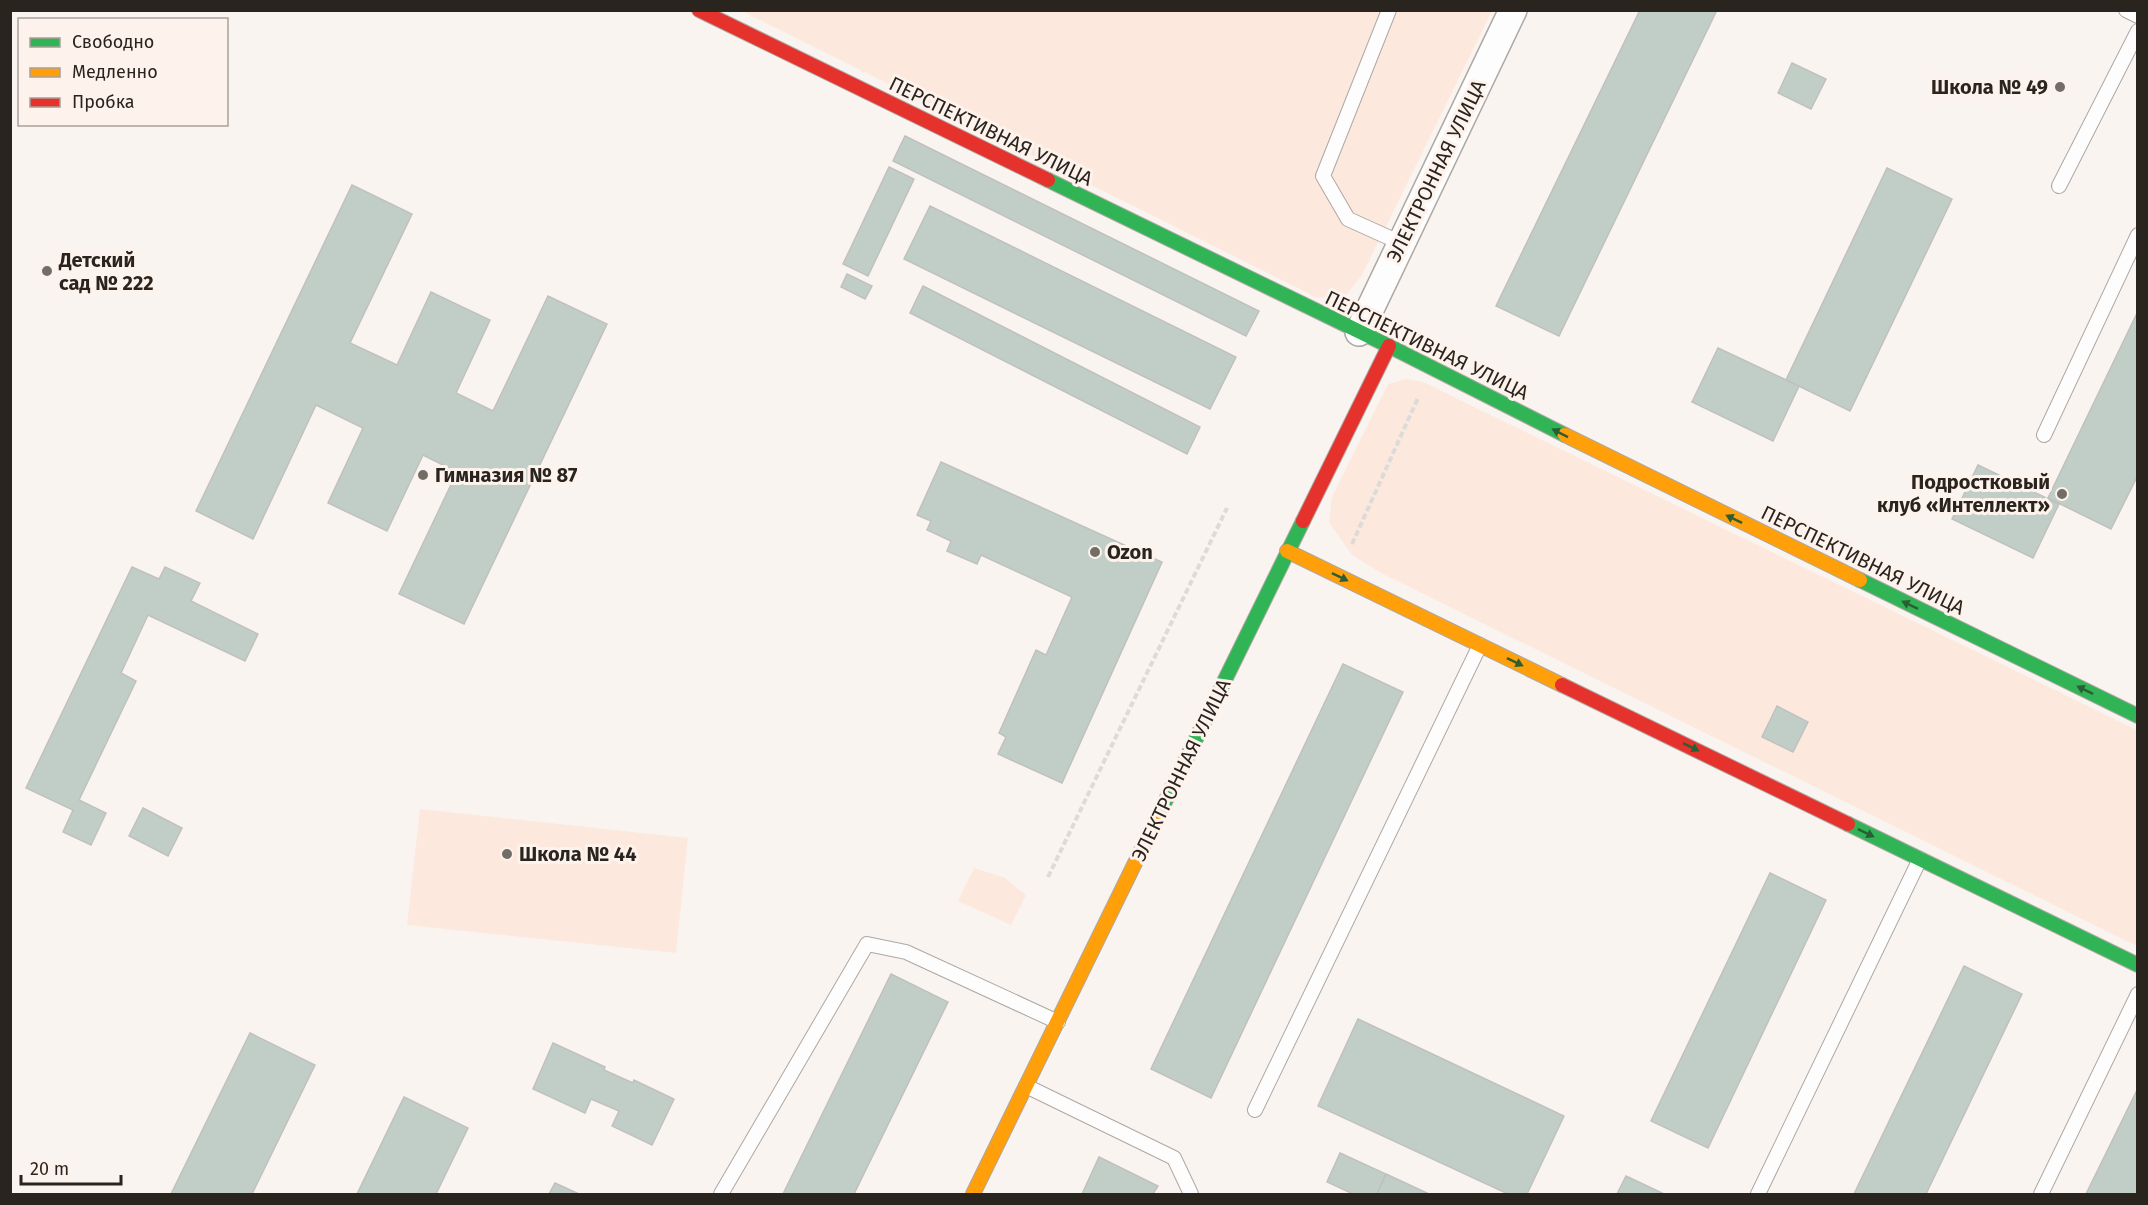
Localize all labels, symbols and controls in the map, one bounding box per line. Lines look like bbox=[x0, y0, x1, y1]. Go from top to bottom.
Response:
legend bbox=[18, 18, 228, 126]
text: Свободно bbox=[72, 31, 154, 53]
text: Медленно bbox=[72, 61, 158, 83]
street label: ПЕРСПЕКТИВНАЯ УЛИЦА bbox=[885, 71, 1097, 191]
street label: ЭЛЕКТРОННАЯ УЛИЦА bbox=[1381, 75, 1491, 266]
place label: Школа № 49 bbox=[1931, 75, 2048, 99]
marker: Школа № 49 bbox=[2053, 80, 2067, 94]
text: Пробка bbox=[72, 91, 135, 113]
place label: Детский сад № 222 bbox=[58, 248, 154, 295]
marker: Детский сад № 222 bbox=[40, 264, 54, 278]
street label: ПЕРСПЕКТИВНАЯ УЛИЦА bbox=[1321, 285, 1533, 405]
one-way arrow bbox=[1551, 428, 1568, 437]
place label: Гимназия № 87 bbox=[435, 463, 577, 487]
marker: Гимназия № 87 bbox=[416, 468, 430, 482]
place label: Подростковый клуб «Интеллект» bbox=[1877, 470, 2050, 517]
marker: Подростковый клуб «Интеллект» bbox=[2055, 487, 2069, 501]
street label: ПЕРСПЕКТИВНАЯ УЛИЦА bbox=[1757, 500, 1969, 620]
one-way arrow bbox=[1726, 515, 1743, 524]
place label: Ozon bbox=[1107, 540, 1153, 564]
marker: Ozon bbox=[1088, 545, 1102, 559]
one-way arrow bbox=[1331, 572, 1348, 581]
one-way arrow bbox=[1901, 600, 1918, 609]
one-way arrow bbox=[1507, 657, 1524, 667]
street label: ЭЛЕКТРОННАЯ УЛИЦА bbox=[1126, 674, 1236, 865]
one-way arrow bbox=[2076, 686, 2093, 695]
one-way arrow bbox=[1682, 743, 1699, 752]
one-way arrow bbox=[1857, 828, 1874, 837]
place label: Школа № 44 bbox=[519, 842, 636, 866]
marker: Школа № 44 bbox=[500, 847, 514, 861]
scale bar bbox=[21, 1148, 122, 1186]
text: 20 m bbox=[30, 1158, 69, 1180]

